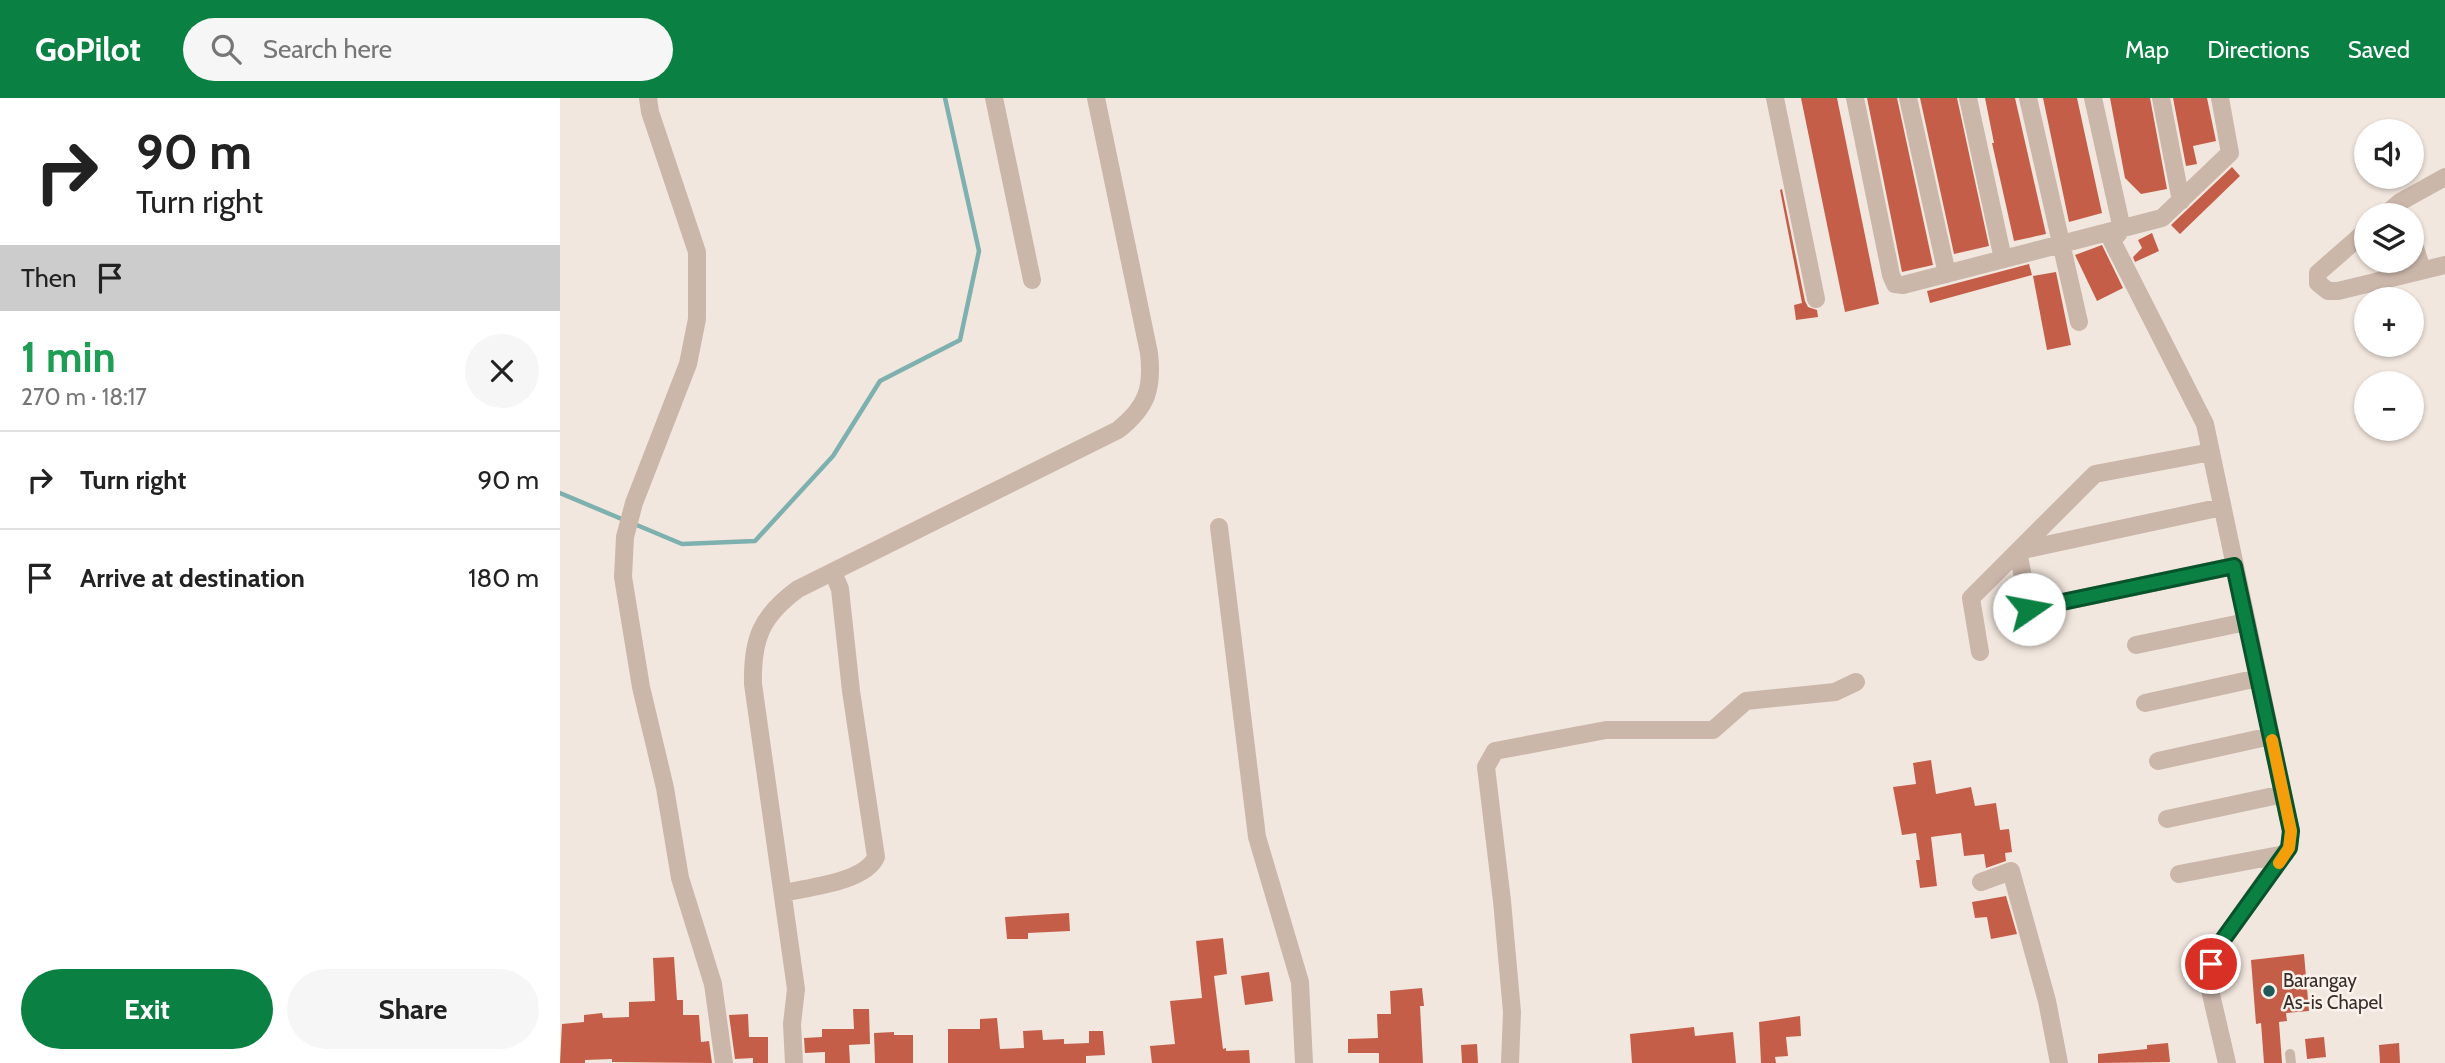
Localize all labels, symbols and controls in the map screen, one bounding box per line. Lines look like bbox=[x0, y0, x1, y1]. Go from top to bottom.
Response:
search box bbox=[183, 18, 673, 81]
text: GoPilot bbox=[35, 29, 141, 69]
icon: search bbox=[207, 30, 245, 68]
text: Search here bbox=[263, 33, 392, 65]
text: Map bbox=[2125, 35, 2169, 64]
text: Directions bbox=[2207, 35, 2310, 64]
text: Saved bbox=[2348, 35, 2410, 64]
map controls bbox=[2354, 119, 2424, 441]
button: sound bbox=[2354, 119, 2424, 189]
text: 90 m bbox=[136, 122, 252, 181]
icon: right bbox=[21, 126, 112, 217]
text: Turn right bbox=[136, 182, 263, 221]
button: layers bbox=[2354, 203, 2424, 273]
icon: arrive bbox=[91, 259, 129, 297]
text: Then bbox=[21, 262, 77, 294]
button: + bbox=[2354, 287, 2424, 357]
text: 1 min bbox=[21, 331, 116, 383]
button: close bbox=[465, 334, 539, 408]
button: − bbox=[2354, 371, 2424, 441]
text: 270 m · 18:17 bbox=[21, 383, 147, 411]
icon: right bbox=[21, 461, 59, 499]
text: Turn right bbox=[80, 464, 186, 496]
text: 90 m bbox=[477, 464, 539, 496]
icon: arrive bbox=[21, 559, 59, 597]
text: Arrive at destination bbox=[80, 562, 305, 594]
text: 180 m bbox=[468, 562, 539, 594]
position arrow bbox=[1992, 572, 2066, 646]
pin bbox=[2181, 934, 2241, 994]
icon: arrive bbox=[2192, 945, 2230, 983]
button: Exit bbox=[21, 969, 273, 1049]
button: Share bbox=[287, 969, 539, 1049]
place label: Barangay As-is Chapel bbox=[2283, 969, 2383, 1014]
marker: Barangay As-is Chapel bbox=[2261, 983, 2277, 999]

